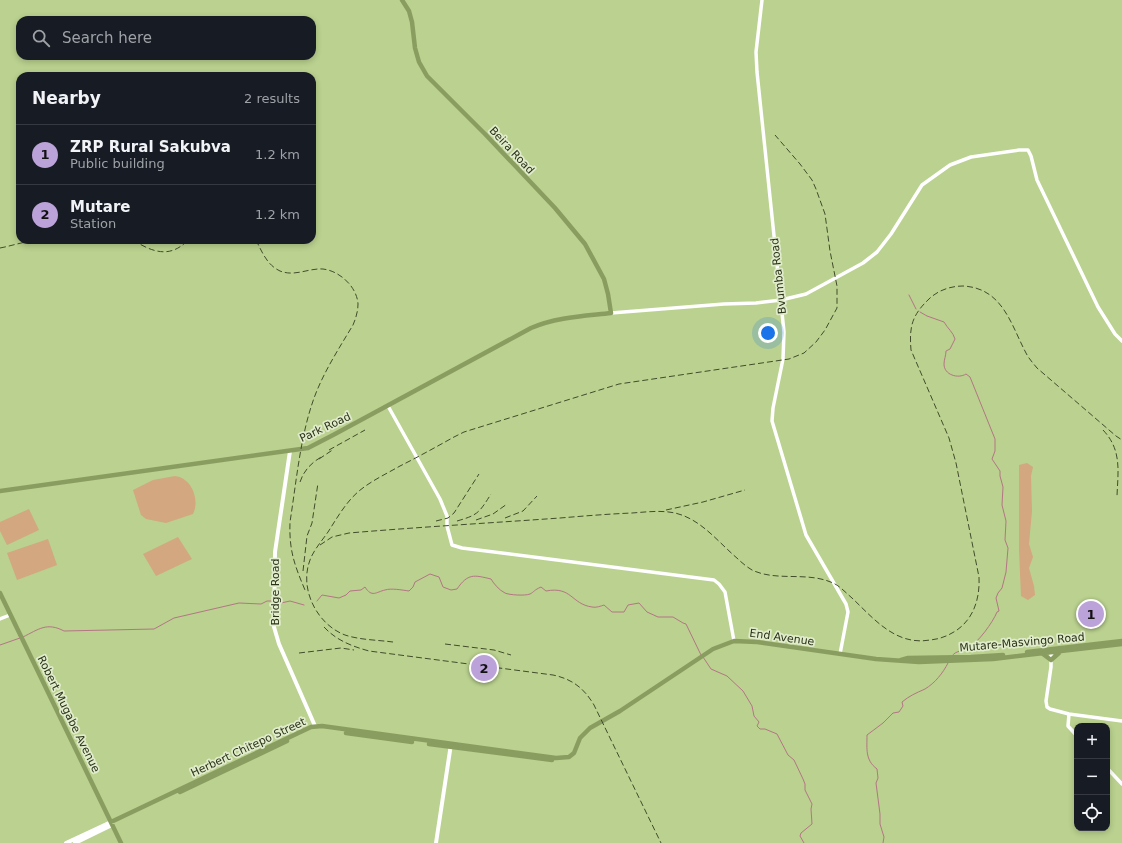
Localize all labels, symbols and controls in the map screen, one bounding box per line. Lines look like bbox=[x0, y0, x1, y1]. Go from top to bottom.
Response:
search box bbox=[16, 16, 316, 60]
icon: search bbox=[30, 27, 52, 49]
text: Search here bbox=[62, 29, 152, 47]
text: Nearby bbox=[32, 88, 101, 108]
text: 2 results bbox=[244, 91, 300, 106]
street label: Beira Road bbox=[487, 124, 537, 177]
text: ZRP Rural Sakubva bbox=[70, 138, 231, 156]
text: 1 bbox=[40, 147, 50, 162]
text: 1.2 km bbox=[255, 147, 300, 162]
text: Public building bbox=[70, 156, 165, 171]
text: Mutare bbox=[70, 198, 130, 216]
text: 2 bbox=[40, 207, 50, 222]
text: 1.2 km bbox=[255, 207, 300, 222]
text: Station bbox=[70, 216, 116, 231]
street label: Bvumba Road bbox=[768, 237, 789, 315]
your location bbox=[758, 323, 778, 343]
street label: Park Road bbox=[298, 410, 353, 445]
street label: Bridge Road bbox=[269, 559, 282, 625]
pin: 1 bbox=[1078, 599, 1104, 629]
street label: End Avenue bbox=[749, 627, 815, 649]
street label: Mutare-Masvingo Road bbox=[959, 631, 1085, 654]
pin: 2 bbox=[471, 653, 497, 683]
street label: Robert Mugabe Avenue bbox=[35, 654, 103, 775]
street label: Herbert Chitepo Street bbox=[189, 715, 308, 780]
map controls bbox=[1074, 723, 1110, 831]
button: + bbox=[1074, 723, 1110, 759]
button: − bbox=[1074, 759, 1110, 795]
button: locate bbox=[1074, 795, 1110, 831]

